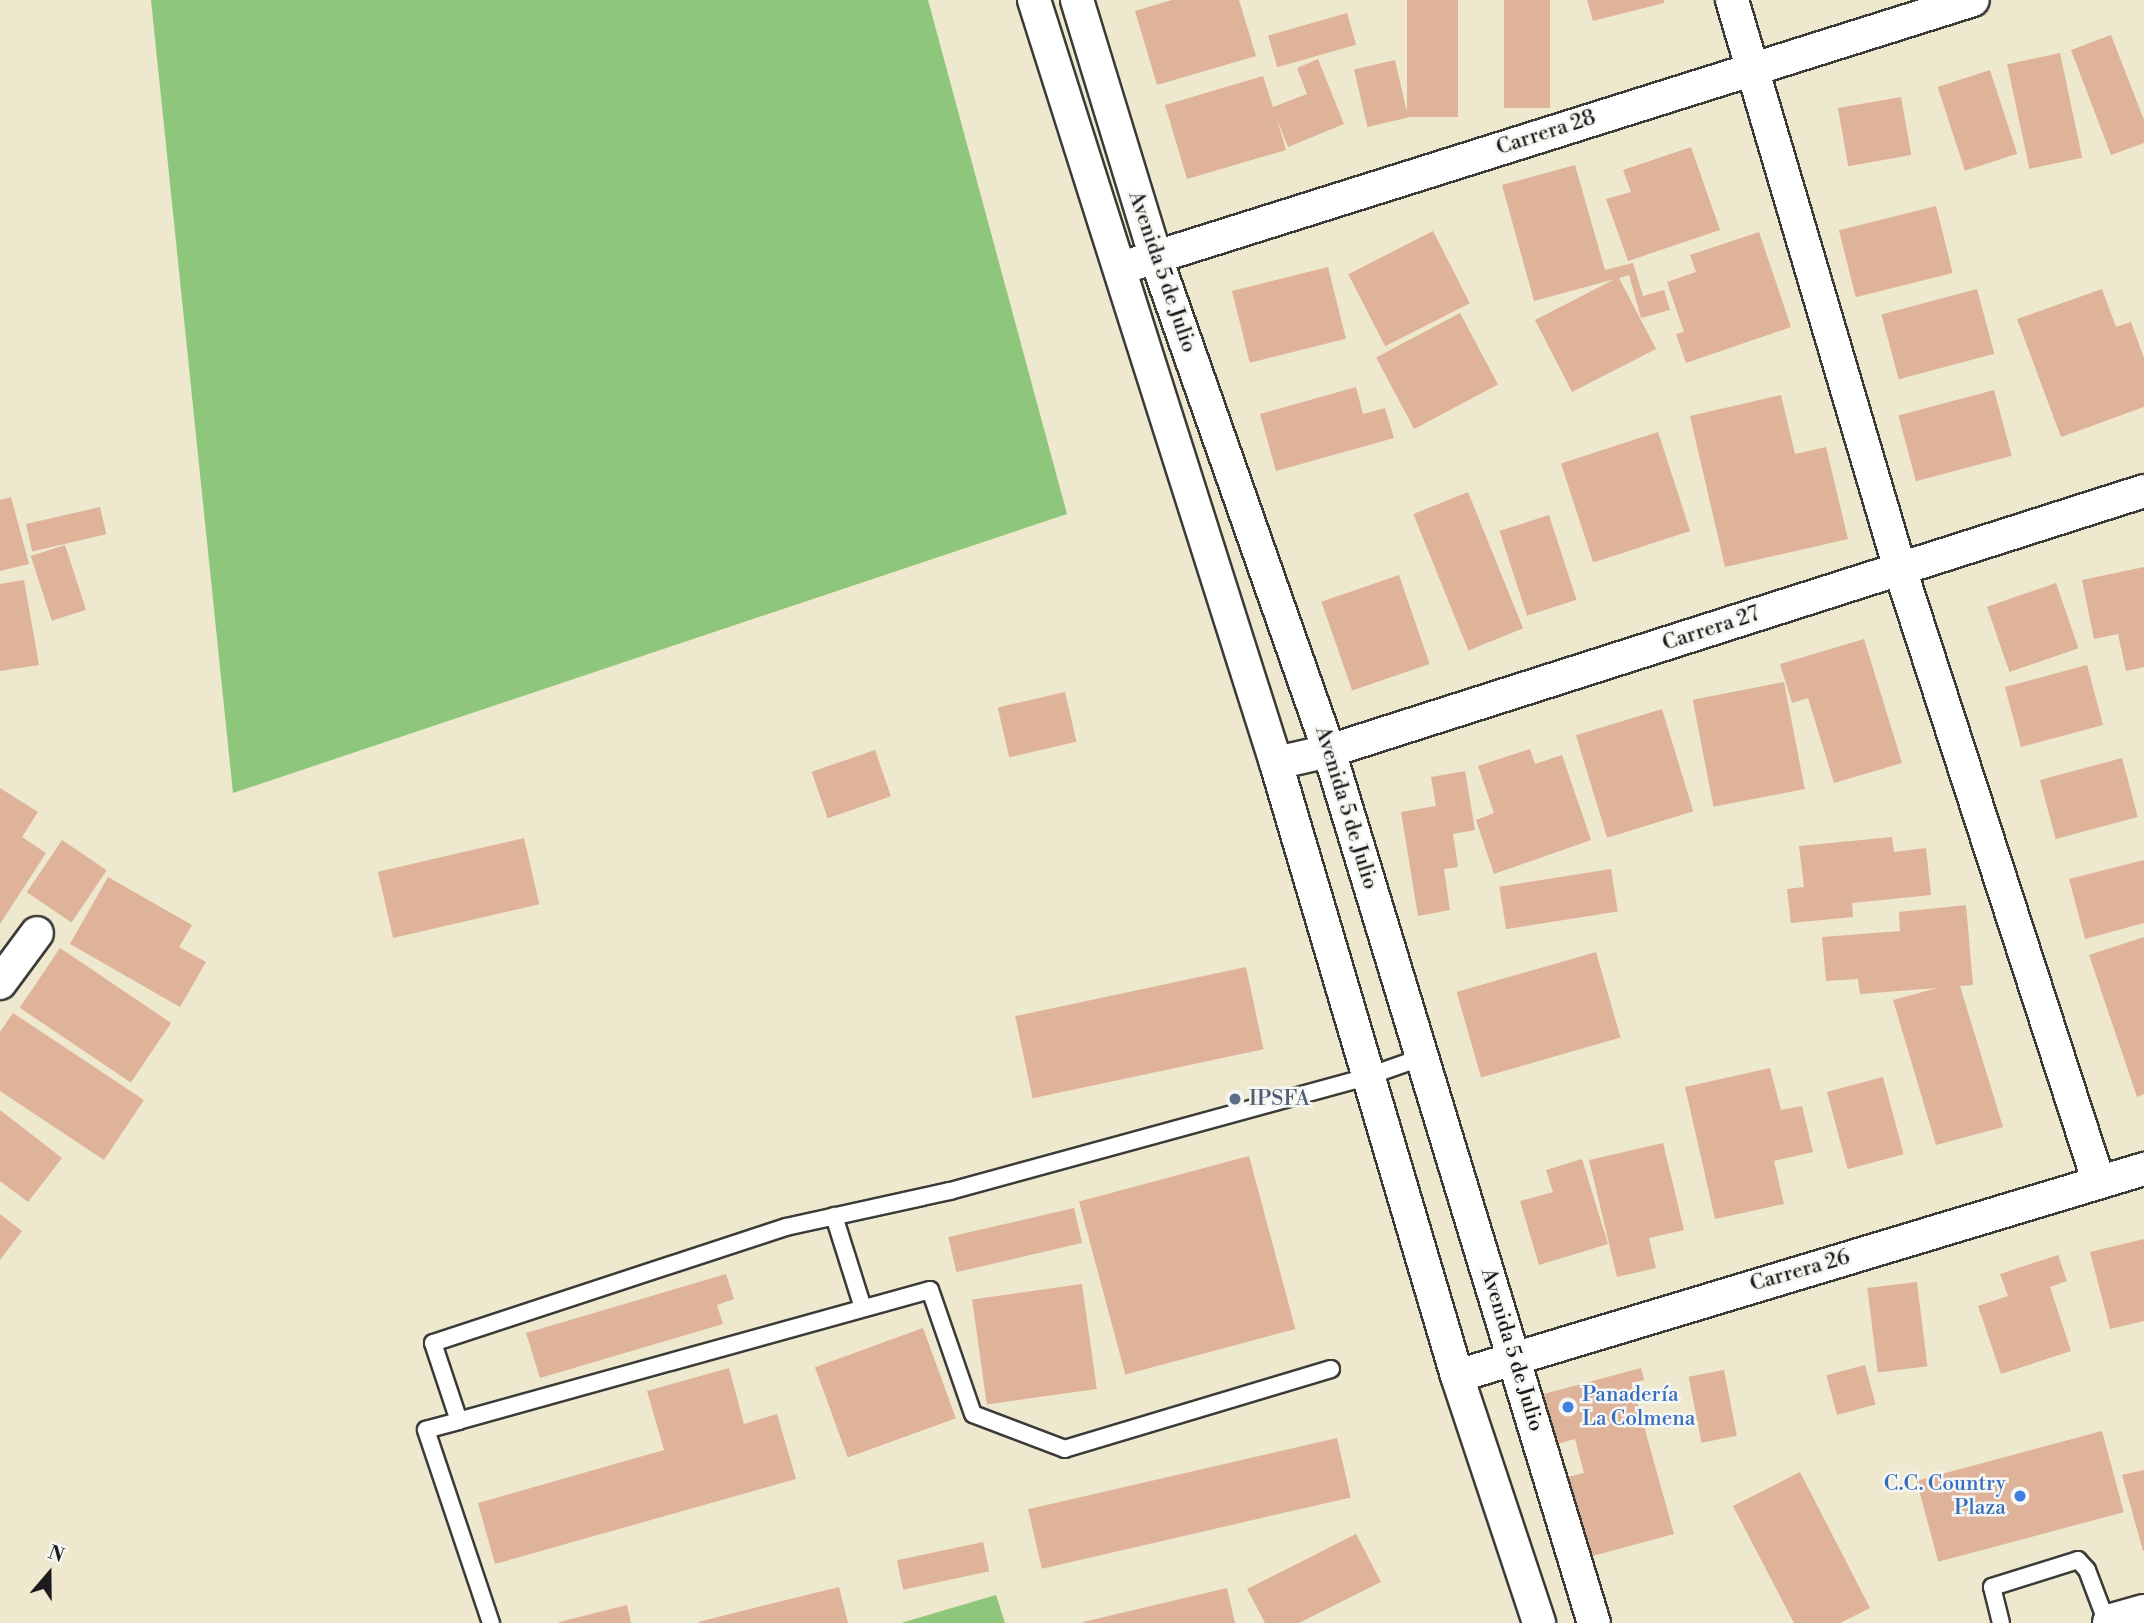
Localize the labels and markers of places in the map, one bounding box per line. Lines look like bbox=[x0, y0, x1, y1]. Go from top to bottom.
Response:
place label: IPSFA bbox=[1249, 1086, 1310, 1112]
marker: IPSFA bbox=[1227, 1091, 1243, 1107]
place label: Panadería La Colmena bbox=[1582, 1382, 1695, 1432]
marker: Panadería La Colmena bbox=[1560, 1399, 1576, 1415]
place label: C.C. Country Plaza bbox=[1884, 1471, 2006, 1521]
marker: C.C. Country Plaza bbox=[2012, 1488, 2028, 1504]

